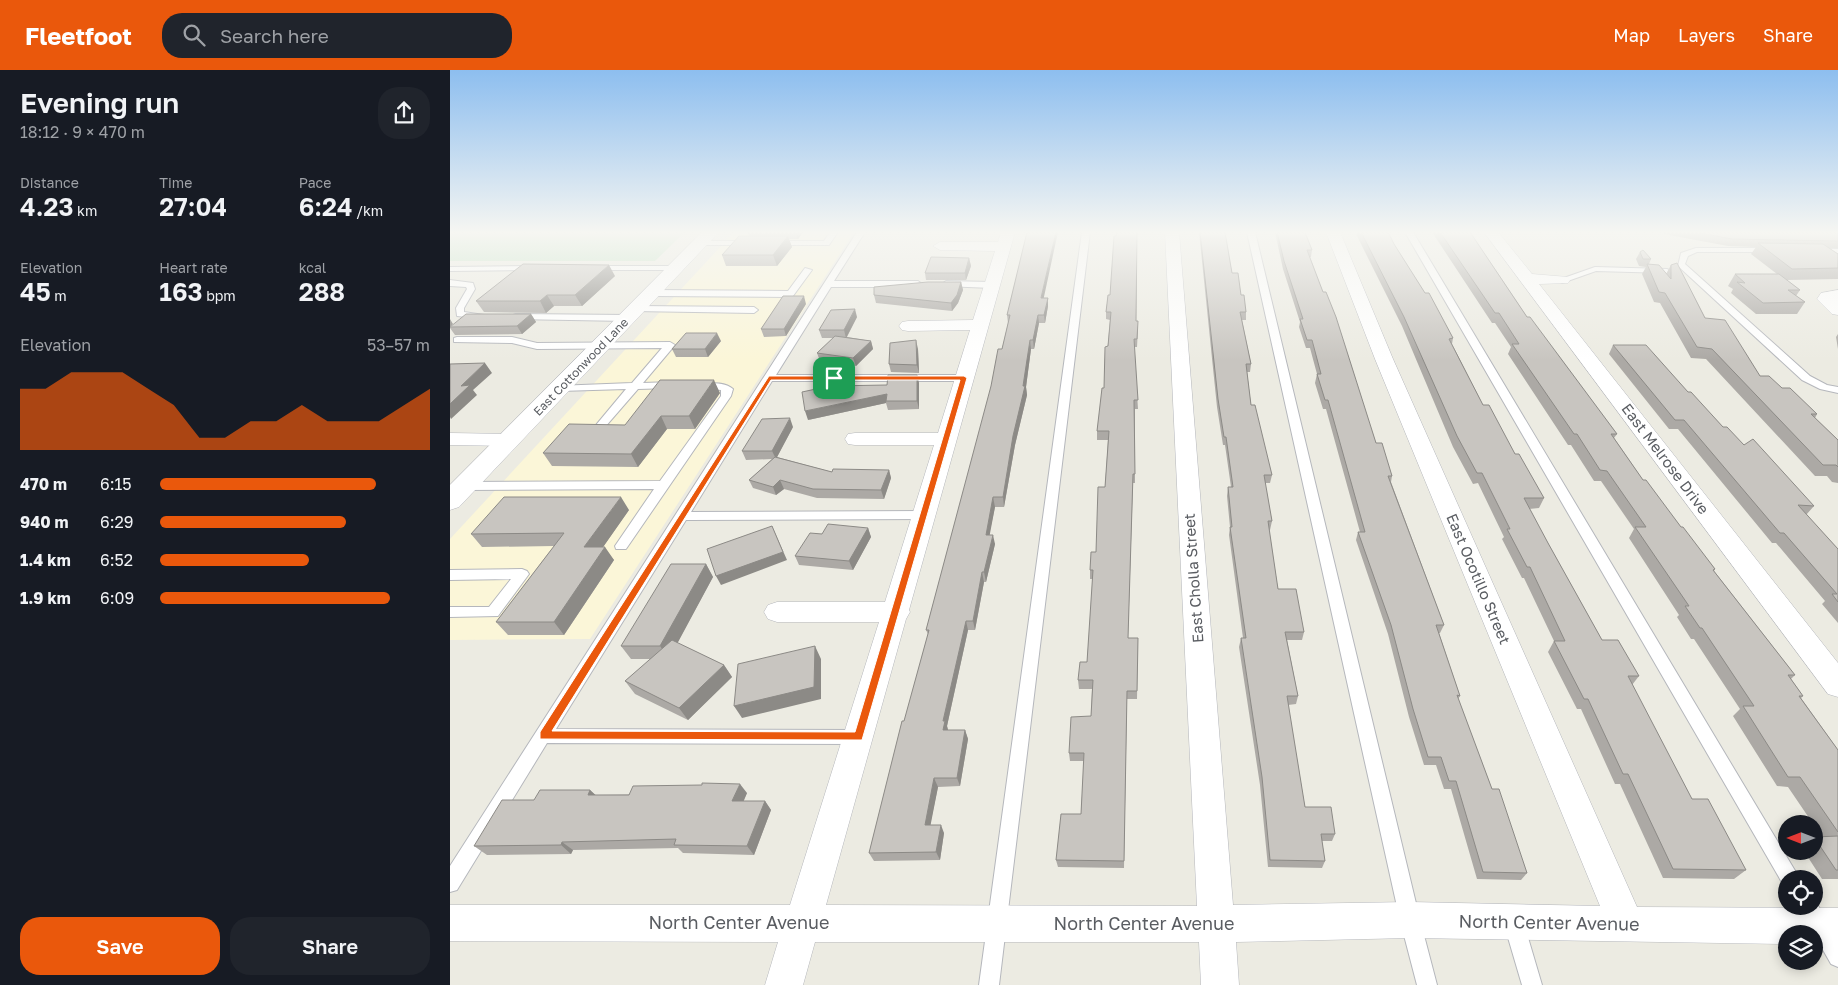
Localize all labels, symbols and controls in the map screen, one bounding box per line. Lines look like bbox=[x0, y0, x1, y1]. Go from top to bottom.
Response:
search box bbox=[162, 13, 512, 58]
text: Fleetfoot bbox=[25, 21, 132, 50]
icon: search bbox=[180, 21, 208, 49]
text: Search here bbox=[220, 24, 329, 47]
text: Map bbox=[1613, 24, 1650, 46]
text: Layers bbox=[1678, 24, 1735, 46]
text: Share bbox=[1763, 24, 1813, 46]
text: Evening run bbox=[20, 86, 179, 119]
button: share bbox=[378, 87, 430, 139]
text: 18:12 · 9 × 470 m bbox=[20, 122, 145, 142]
text: Distance bbox=[20, 174, 79, 191]
text: Time bbox=[159, 174, 192, 191]
text: Pace bbox=[299, 174, 331, 191]
text: 4.23 bbox=[20, 191, 74, 222]
text: 27:04 bbox=[159, 191, 227, 222]
text: 6:24 bbox=[299, 191, 353, 222]
text: km bbox=[74, 202, 97, 219]
text: /km bbox=[353, 202, 383, 219]
text: Elevation bbox=[20, 259, 82, 276]
text: Heart rate bbox=[159, 259, 228, 276]
text: kcal bbox=[299, 259, 326, 276]
text: 45 bbox=[20, 276, 51, 307]
text: 163 bbox=[159, 276, 203, 307]
text: 288 bbox=[299, 276, 345, 307]
text: m bbox=[51, 287, 67, 304]
text: bpm bbox=[203, 287, 236, 304]
street label: East Cottonwood Lane bbox=[530, 315, 631, 419]
text: Elevation bbox=[20, 335, 91, 355]
text: 53–57 m bbox=[367, 335, 430, 355]
pin bbox=[813, 357, 855, 399]
icon: arrive bbox=[820, 364, 848, 392]
street label: East Melrose Drive bbox=[1618, 400, 1713, 517]
text: 470 m bbox=[20, 474, 67, 494]
text: 6:15 bbox=[100, 474, 132, 494]
street label: East Ocotillo Street bbox=[1443, 511, 1515, 647]
text: 940 m bbox=[20, 512, 69, 532]
text: 6:29 bbox=[100, 512, 133, 532]
street label: East Cholla Street bbox=[1179, 513, 1207, 643]
text: 1.4 km bbox=[20, 550, 71, 570]
text: 6:52 bbox=[100, 550, 133, 570]
text: 1.9 km bbox=[20, 588, 71, 608]
text: 6:09 bbox=[100, 588, 134, 608]
north arrow bbox=[1778, 815, 1822, 860]
map controls bbox=[1778, 815, 1823, 970]
button: locate bbox=[1778, 870, 1823, 915]
street label: North Center Avenue bbox=[1458, 909, 1640, 935]
street label: North Center Avenue bbox=[649, 911, 829, 933]
street label: North Center Avenue bbox=[1054, 912, 1234, 934]
button: Save bbox=[20, 917, 220, 975]
button: Share bbox=[230, 917, 430, 975]
button: layers bbox=[1778, 925, 1823, 970]

